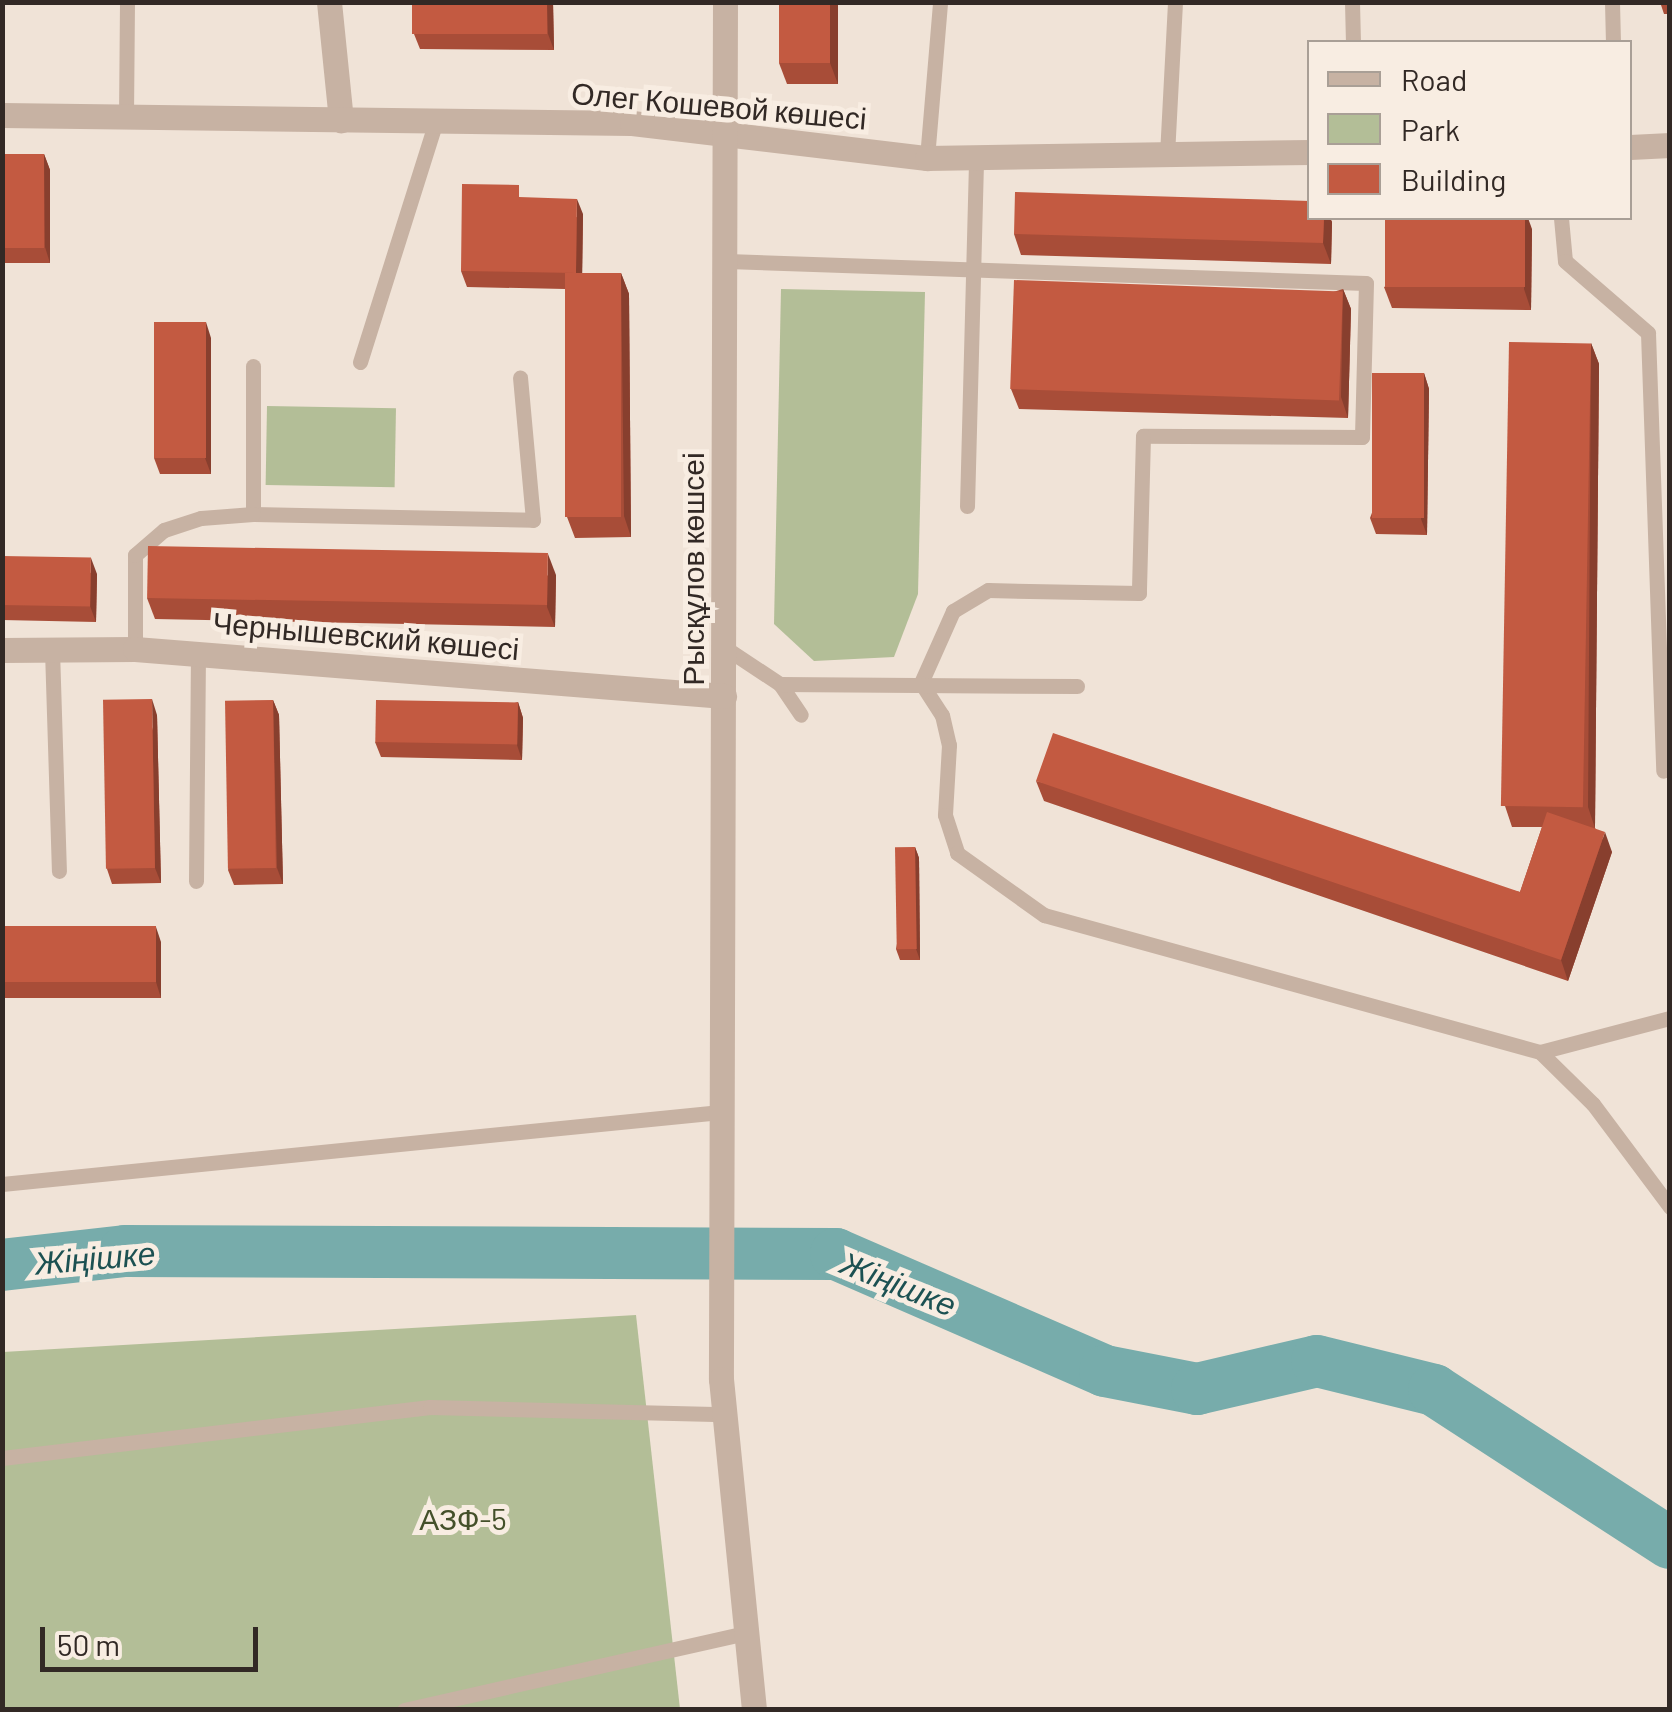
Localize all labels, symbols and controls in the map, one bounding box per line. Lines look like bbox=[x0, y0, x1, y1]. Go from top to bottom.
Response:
legend bbox=[1307, 40, 1632, 220]
text: Road bbox=[1401, 61, 1467, 97]
street label: Олег Кошевой көшесі bbox=[570, 74, 868, 136]
text: Park bbox=[1401, 111, 1460, 147]
text: Building bbox=[1401, 161, 1506, 197]
street label: Рысқұлов көшсеі bbox=[674, 452, 710, 686]
street label: Чернышевский көшесі bbox=[211, 604, 521, 666]
water label: Жіңішке bbox=[33, 1233, 157, 1281]
water label: Жіңішке bbox=[836, 1243, 962, 1323]
park label: АЗФ-5 bbox=[419, 1500, 507, 1536]
scale bar bbox=[45, 1607, 262, 1669]
text: 50 m bbox=[57, 1626, 120, 1662]

